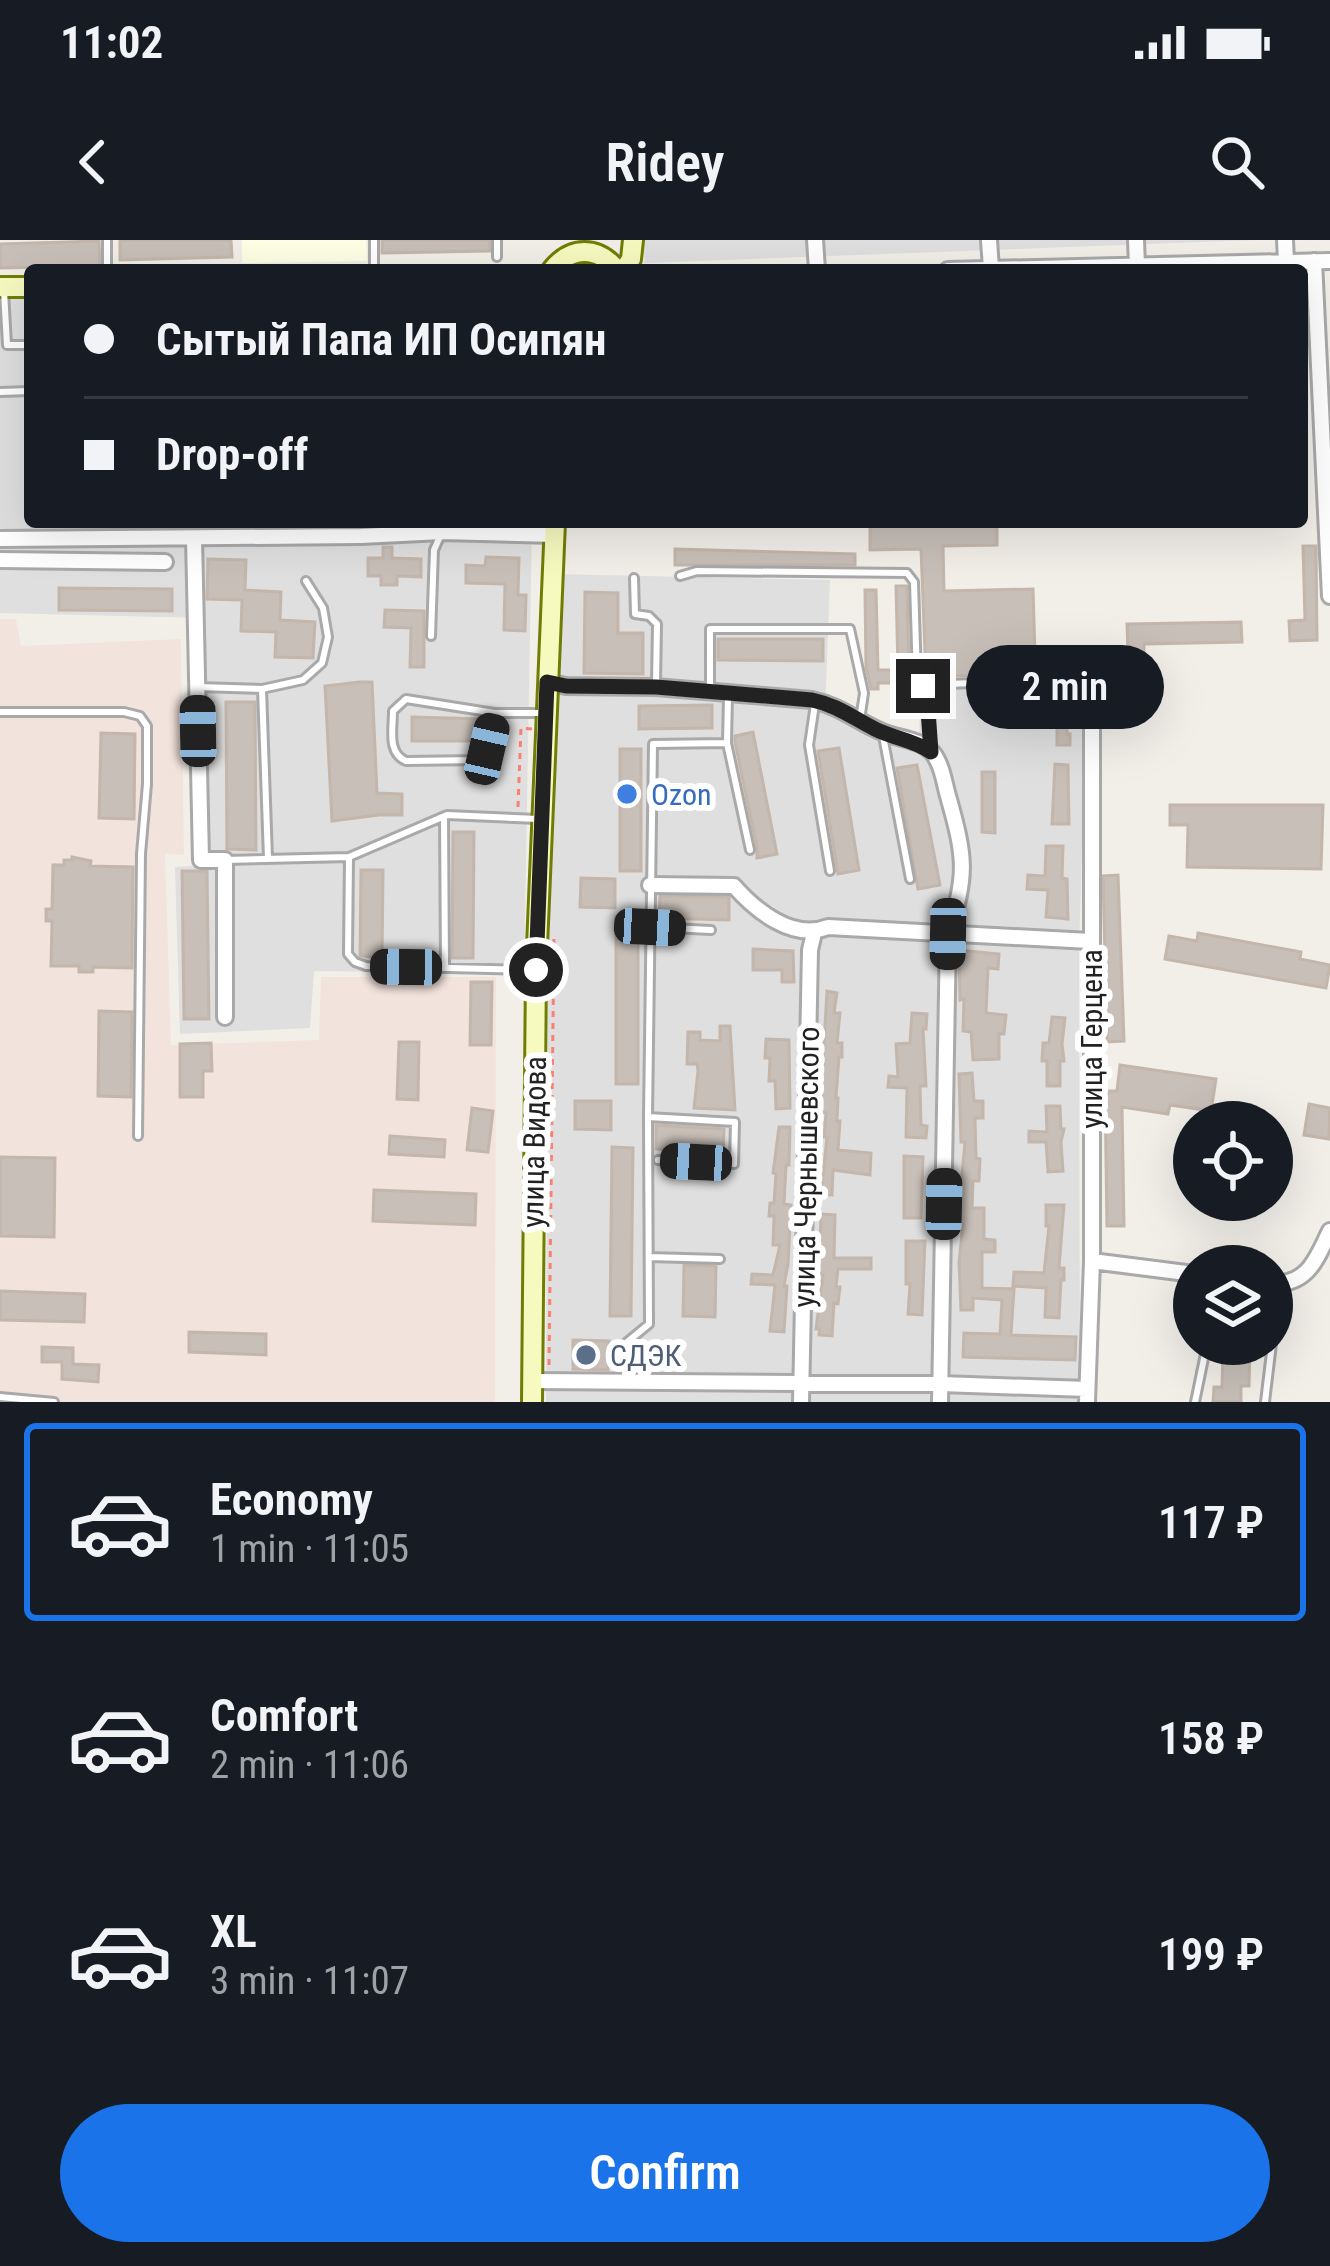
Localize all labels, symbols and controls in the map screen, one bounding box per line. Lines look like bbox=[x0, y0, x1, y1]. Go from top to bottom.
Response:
text: 11:02 bbox=[60, 16, 163, 69]
icon: back bbox=[60, 129, 126, 195]
icon: search bbox=[1204, 129, 1270, 195]
text: Ridey bbox=[606, 131, 724, 194]
text: Сытый Папа ИП Осипян bbox=[156, 313, 607, 366]
text: Drop-off bbox=[156, 428, 308, 481]
callout: 2 min bbox=[965, 644, 1163, 728]
route end bbox=[896, 659, 950, 713]
text: 2 min bbox=[1022, 664, 1108, 710]
car bbox=[179, 695, 217, 767]
car bbox=[461, 710, 513, 788]
place label: Ozon bbox=[651, 777, 712, 812]
marker: Ozon bbox=[614, 781, 640, 807]
car bbox=[929, 898, 967, 970]
car bbox=[613, 907, 687, 947]
route start bbox=[509, 943, 563, 997]
car bbox=[370, 948, 442, 986]
street label: улица Герцена bbox=[1074, 949, 1109, 1129]
street label: улица Чернышевского bbox=[786, 1026, 826, 1308]
street label: улица Видова bbox=[515, 1056, 553, 1228]
map controls bbox=[1173, 1101, 1293, 1365]
button: locate bbox=[1173, 1101, 1293, 1221]
car bbox=[659, 1142, 733, 1182]
car bbox=[925, 1168, 963, 1240]
button: layers bbox=[1173, 1245, 1293, 1365]
place label: СДЭК bbox=[610, 1338, 682, 1373]
marker: СДЭК bbox=[573, 1342, 599, 1368]
icon: car bbox=[66, 1468, 174, 1576]
text: Economy bbox=[210, 1473, 373, 1526]
text: 117 ₽ bbox=[1158, 1496, 1264, 1549]
text: 1 min · 11:05 bbox=[210, 1526, 409, 1572]
icon: car bbox=[66, 1684, 174, 1792]
text: Comfort bbox=[210, 1689, 358, 1742]
text: 158 ₽ bbox=[1158, 1712, 1264, 1765]
text: 2 min · 11:06 bbox=[210, 1742, 409, 1788]
icon: car bbox=[66, 1900, 174, 2008]
text: XL bbox=[210, 1905, 257, 1958]
text: 199 ₽ bbox=[1158, 1928, 1264, 1981]
text: 3 min · 11:07 bbox=[210, 1958, 409, 2004]
button: Confirm bbox=[60, 2104, 1270, 2242]

